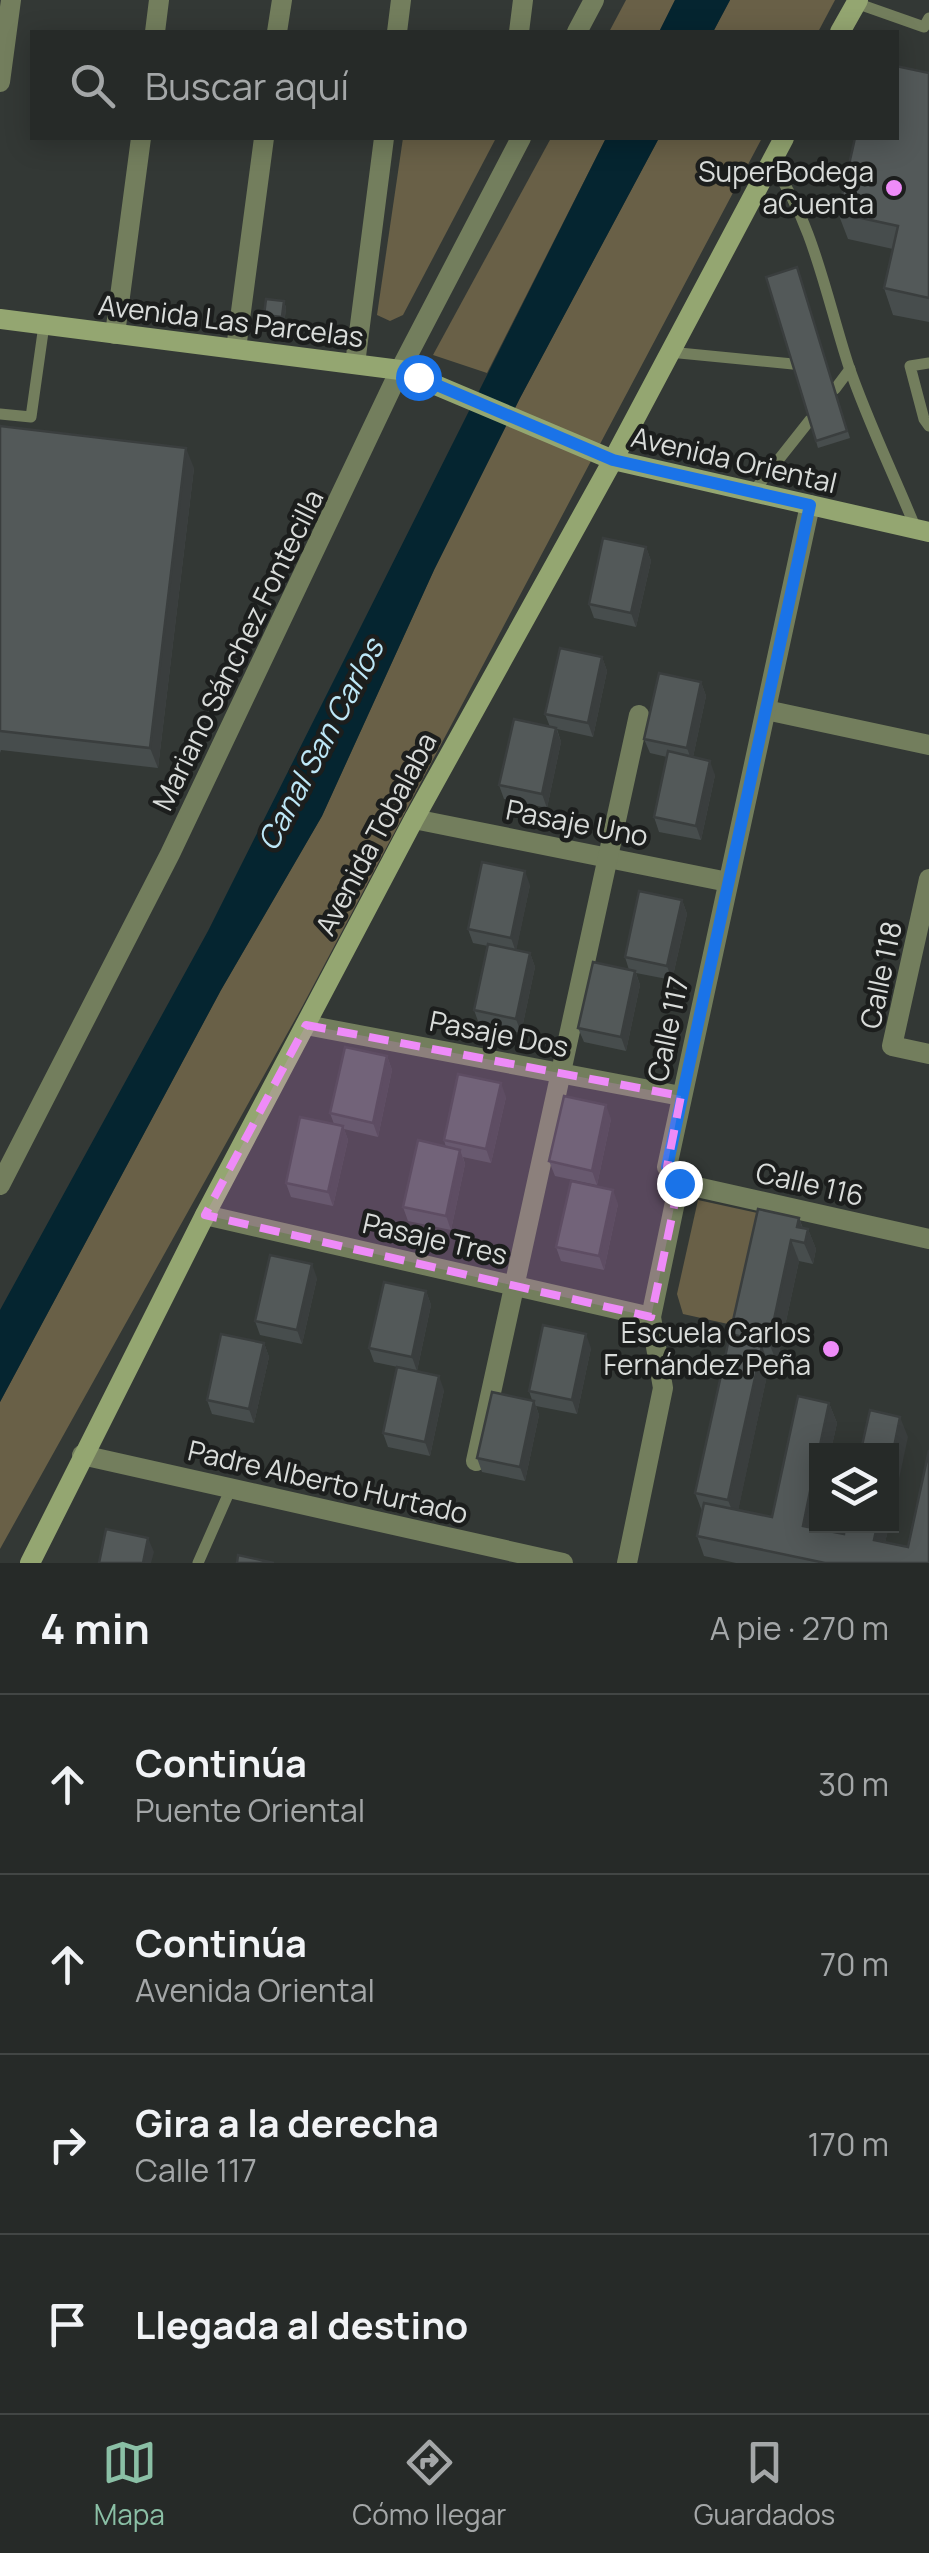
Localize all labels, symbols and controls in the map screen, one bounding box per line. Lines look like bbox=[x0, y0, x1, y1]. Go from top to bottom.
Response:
search box bbox=[30, 30, 899, 140]
icon: search bbox=[65, 58, 120, 113]
text: Buscar aquí bbox=[145, 59, 349, 111]
place label: SuperBodega aCuenta bbox=[698, 152, 874, 222]
marker: SuperBodega aCuenta bbox=[883, 177, 905, 199]
street label: Avenida Las Parcelas bbox=[96, 285, 366, 355]
route start bbox=[396, 355, 442, 401]
street label: Avenida Oriental bbox=[628, 417, 841, 501]
street label: Mariano Sánchez Fontecilla bbox=[143, 483, 331, 816]
water label: Canal San Carlos bbox=[247, 629, 394, 857]
street label: Avenida Tobalaba bbox=[306, 725, 445, 942]
street label: Pasaje Uno bbox=[503, 790, 651, 854]
street label: Calle 118 bbox=[850, 918, 910, 1032]
street label: Calle 117 bbox=[637, 973, 697, 1085]
street label: Pasaje Dos bbox=[426, 1001, 572, 1065]
street label: Calle 116 bbox=[752, 1152, 868, 1214]
route end bbox=[657, 1161, 703, 1207]
street label: Pasaje Tres bbox=[359, 1203, 511, 1273]
place label: Escuela Carlos Fernández Peña bbox=[603, 1313, 811, 1383]
marker: Escuela Carlos Fernández Peña bbox=[820, 1338, 842, 1360]
street label: Padre Alberto Hurtado bbox=[185, 1430, 472, 1532]
map controls bbox=[809, 1443, 899, 1533]
button: layers bbox=[809, 1443, 899, 1533]
text: 4 min bbox=[40, 1599, 150, 1657]
text: A pie · 270 m bbox=[710, 1606, 889, 1650]
text: Continúa bbox=[135, 1736, 307, 1788]
icon: ahead bbox=[40, 1757, 95, 1812]
text: 30 m bbox=[818, 1762, 889, 1806]
text: Puente Oriental bbox=[135, 1788, 365, 1832]
text: Continúa bbox=[135, 1916, 307, 1968]
icon: ahead bbox=[40, 1937, 95, 1992]
text: 70 m bbox=[820, 1942, 889, 1986]
text: Avenida Oriental bbox=[135, 1968, 375, 2012]
text: Gira a la derecha bbox=[135, 2096, 439, 2148]
icon: right bbox=[40, 2117, 95, 2172]
text: 170 m bbox=[807, 2122, 889, 2166]
text: Calle 117 bbox=[135, 2148, 257, 2192]
icon: arrive bbox=[40, 2297, 95, 2352]
text: Llegada al destino bbox=[135, 2298, 468, 2350]
tab: Mapa bbox=[94, 2435, 165, 2533]
tab: Cómo llegar bbox=[352, 2435, 506, 2533]
tab: Guardados bbox=[694, 2435, 835, 2533]

